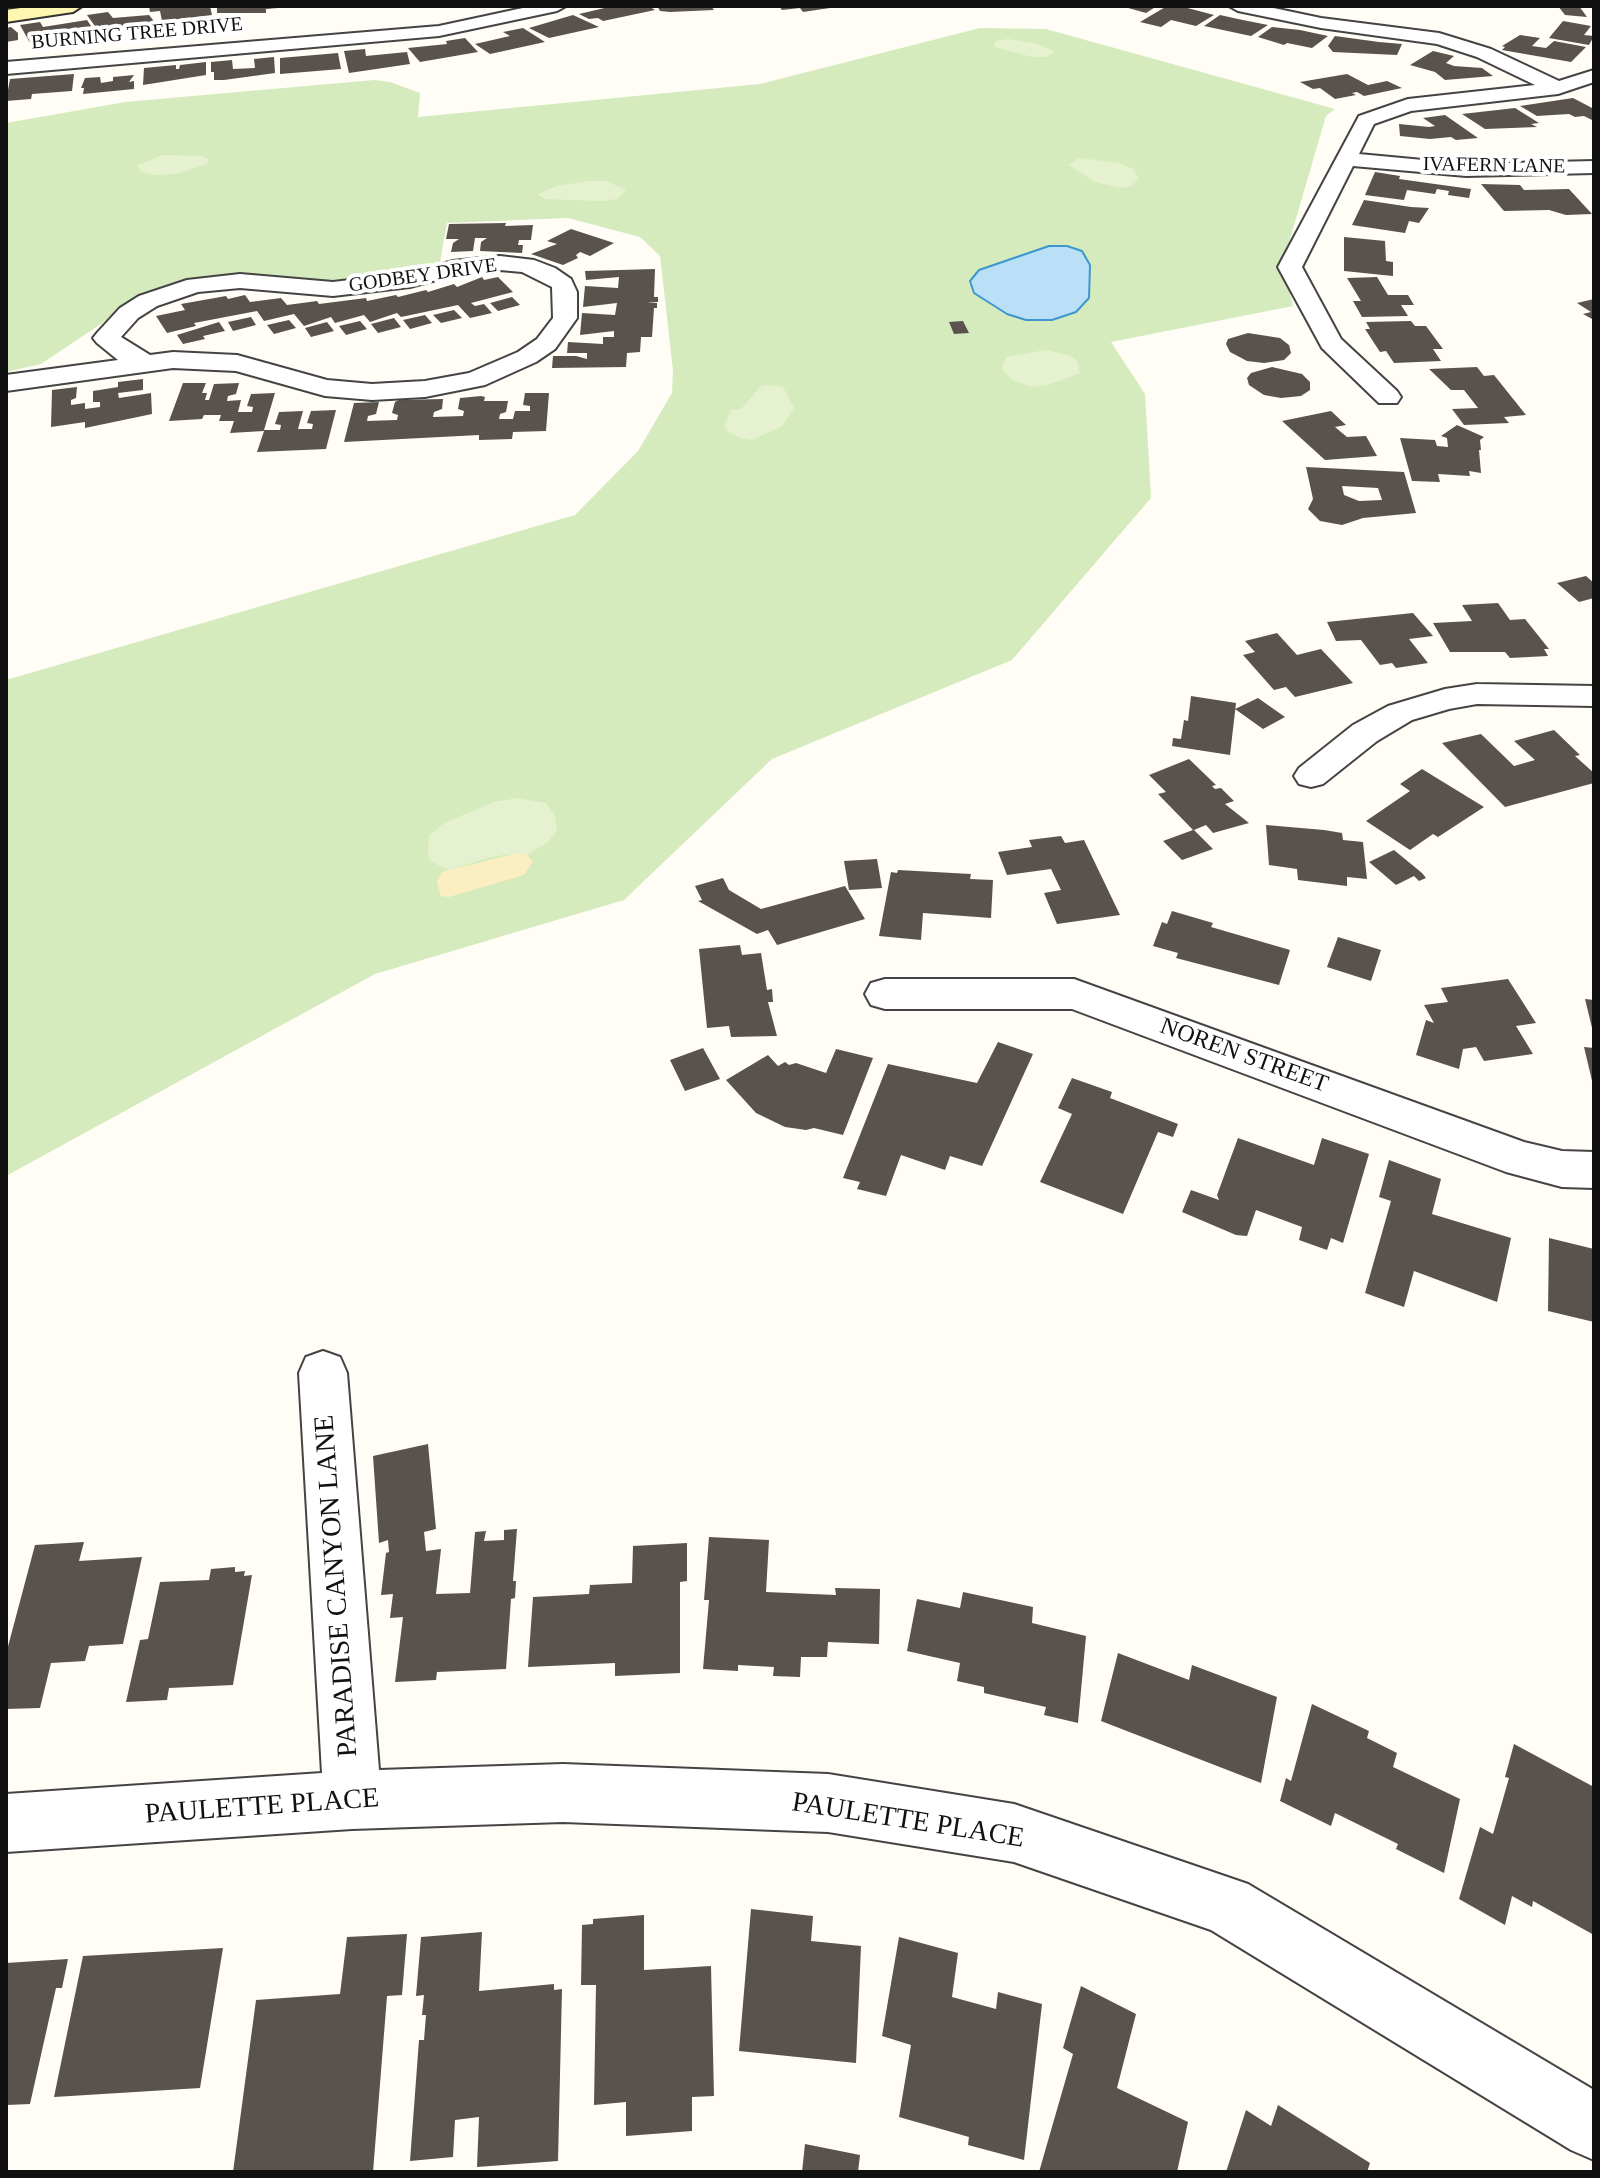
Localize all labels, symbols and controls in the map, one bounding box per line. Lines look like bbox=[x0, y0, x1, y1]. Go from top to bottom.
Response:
street label: BURNING TREE DRIVE bbox=[30, 13, 244, 55]
street label: IVAFERN LANE bbox=[1423, 153, 1565, 179]
street label: GODBEY DRIVE bbox=[347, 254, 499, 298]
street label: NOREN STREET bbox=[1156, 1012, 1332, 1100]
street label: PARADISE CANYON LANE bbox=[308, 1414, 366, 1758]
street label: PAULETTE PLACE bbox=[144, 1782, 380, 1832]
street label: PAULETTE PLACE bbox=[789, 1786, 1027, 1856]

